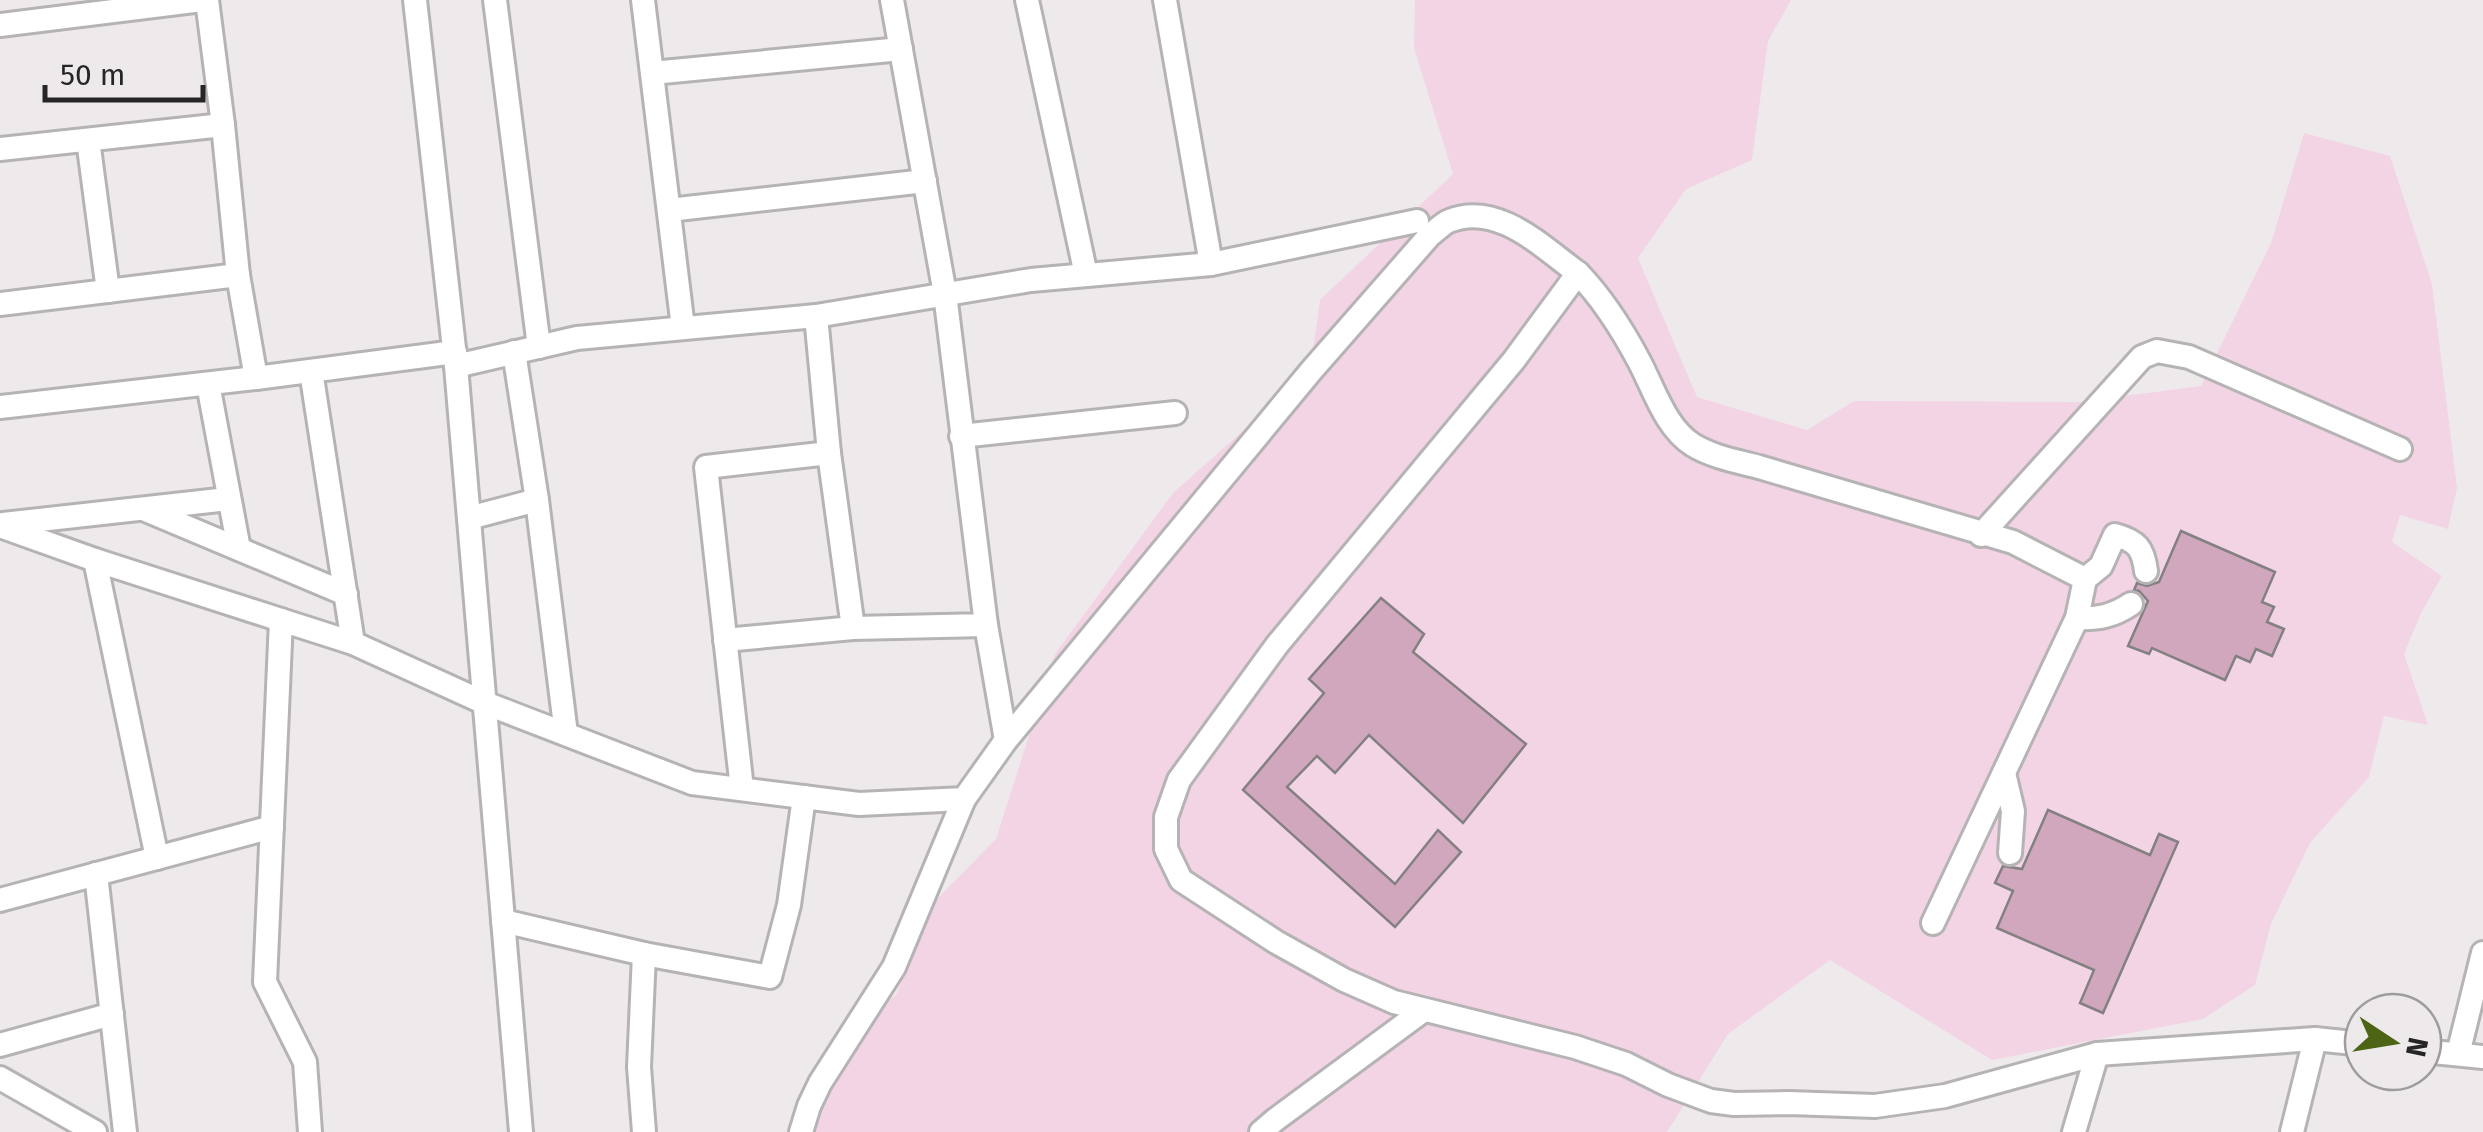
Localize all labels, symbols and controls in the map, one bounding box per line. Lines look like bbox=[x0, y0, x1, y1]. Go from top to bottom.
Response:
scale bar bbox=[45, 40, 202, 102]
text: 50 m bbox=[60, 57, 125, 93]
north arrow bbox=[2343, 992, 2443, 1092]
text: N bbox=[2399, 1035, 2435, 1060]

